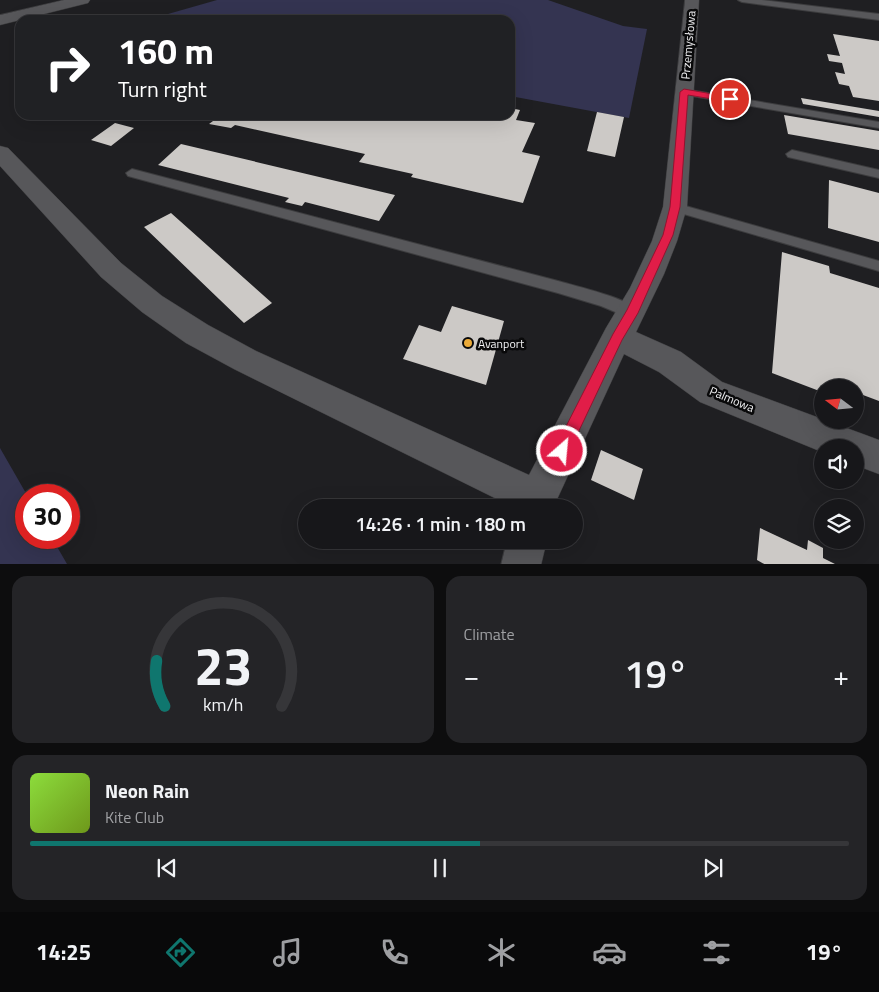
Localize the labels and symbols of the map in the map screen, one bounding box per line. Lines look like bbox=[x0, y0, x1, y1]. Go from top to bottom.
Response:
street label: Przemysłowa bbox=[676, 10, 700, 80]
pin bbox=[709, 78, 751, 120]
place label: Avanport bbox=[478, 334, 525, 353]
marker: Avanport bbox=[462, 337, 474, 349]
north arrow bbox=[814, 379, 864, 429]
street label: Palmowa bbox=[707, 381, 757, 417]
position arrow bbox=[535, 424, 587, 476]
speed limit sign: 30 bbox=[15, 484, 80, 549]

